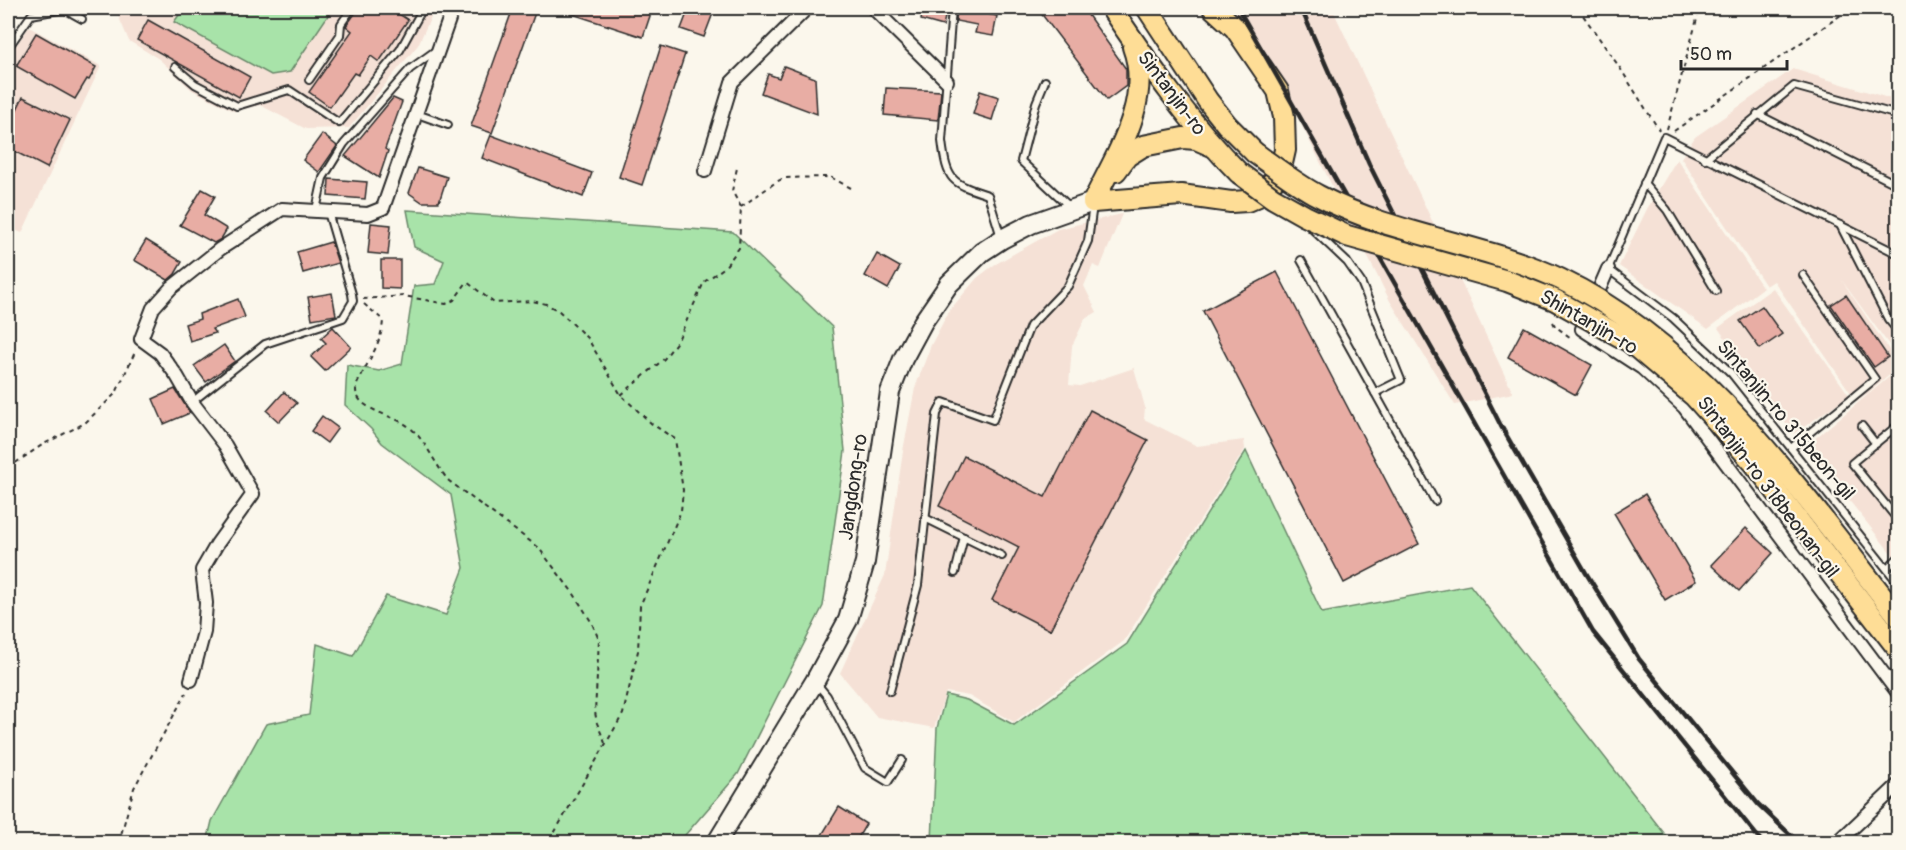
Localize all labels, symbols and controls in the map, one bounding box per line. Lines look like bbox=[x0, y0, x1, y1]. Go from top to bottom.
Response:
scale bar bbox=[1681, 33, 1788, 71]
text: 50 m bbox=[1690, 43, 1732, 66]
street label: Sintanjin-ro bbox=[1132, 46, 1212, 140]
street label: Shintanjin-ro bbox=[1536, 284, 1643, 360]
street label: Sintanjin-ro 315beon-gil bbox=[1711, 335, 1861, 505]
street label: Sintanjin-ro 318beonan-gil bbox=[1691, 391, 1845, 583]
street label: Jangdong-ro bbox=[833, 432, 873, 542]

